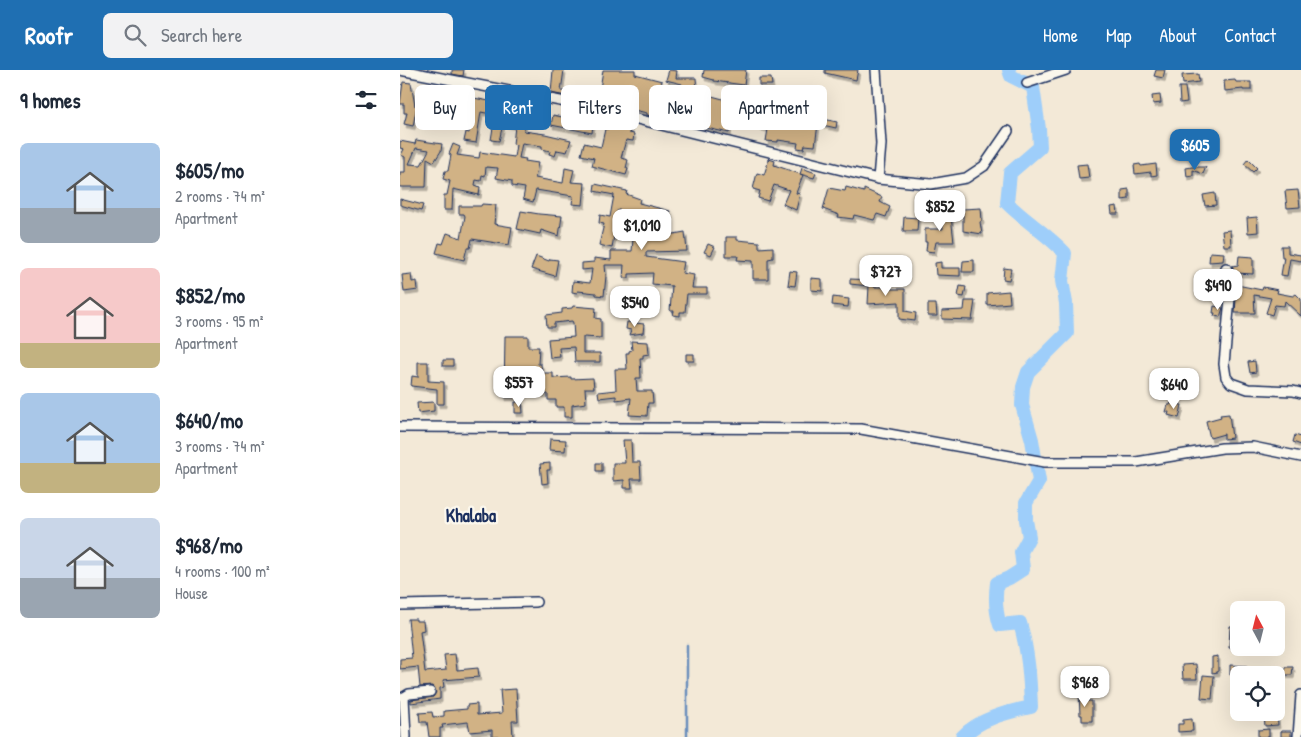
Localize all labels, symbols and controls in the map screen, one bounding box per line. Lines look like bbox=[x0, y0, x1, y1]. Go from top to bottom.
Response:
search box bbox=[103, 13, 453, 58]
text: Roofr bbox=[25, 19, 73, 51]
icon: search bbox=[121, 21, 149, 49]
text: Search here bbox=[161, 22, 242, 48]
text: Home bbox=[1043, 23, 1078, 48]
text: Map bbox=[1106, 23, 1131, 48]
text: About bbox=[1159, 23, 1196, 48]
text: Contact bbox=[1224, 23, 1276, 48]
chip: Buy bbox=[415, 85, 475, 130]
chip: Rent bbox=[485, 85, 551, 130]
chip: Filters bbox=[561, 85, 639, 130]
chip: New bbox=[649, 85, 711, 130]
chip: Apartment bbox=[721, 85, 827, 130]
text: 9 homes bbox=[20, 86, 81, 115]
icon: filters bbox=[352, 86, 380, 114]
pin: $605 bbox=[1165, 128, 1225, 171]
text: $605 bbox=[1181, 134, 1209, 156]
text: $605/mo bbox=[175, 156, 244, 185]
icon: home bbox=[60, 163, 120, 223]
text: 2 rooms · 74 m² bbox=[175, 185, 265, 207]
pin: $852 bbox=[910, 190, 970, 232]
text: $852 bbox=[925, 195, 955, 217]
text: Apartment bbox=[175, 207, 238, 229]
pin: $1,010 bbox=[601, 208, 683, 251]
text: $1,010 bbox=[623, 214, 661, 236]
pin: $727 bbox=[856, 254, 916, 297]
text: $727 bbox=[870, 260, 902, 282]
pin: $490 bbox=[1188, 268, 1248, 311]
text: $490 bbox=[1204, 274, 1232, 296]
text: $852/mo bbox=[175, 281, 245, 310]
pin: $540 bbox=[605, 286, 665, 328]
icon: home bbox=[60, 288, 120, 348]
text: $540 bbox=[621, 291, 649, 313]
text: 3 rooms · 95 m² bbox=[175, 310, 263, 332]
text: Apartment bbox=[175, 332, 238, 354]
pin: $557 bbox=[489, 366, 549, 408]
pin: $640 bbox=[1144, 368, 1204, 410]
text: $557 bbox=[504, 371, 534, 393]
text: $640 bbox=[1160, 373, 1188, 395]
text: $640/mo bbox=[175, 406, 243, 435]
icon: home bbox=[60, 413, 120, 473]
text: 3 rooms · 74 m² bbox=[175, 435, 265, 457]
text: Apartment bbox=[175, 457, 238, 479]
district label: Khalaba bbox=[446, 503, 497, 528]
text: $968/mo bbox=[175, 531, 242, 560]
icon: home bbox=[60, 538, 120, 598]
text: 4 rooms · 100 m² bbox=[175, 560, 270, 582]
text: House bbox=[175, 582, 208, 604]
north arrow bbox=[1230, 601, 1285, 656]
map controls bbox=[1230, 601, 1285, 721]
pin: $968 bbox=[1055, 666, 1115, 708]
button: locate bbox=[1230, 666, 1285, 721]
text: $968 bbox=[1071, 671, 1099, 693]

